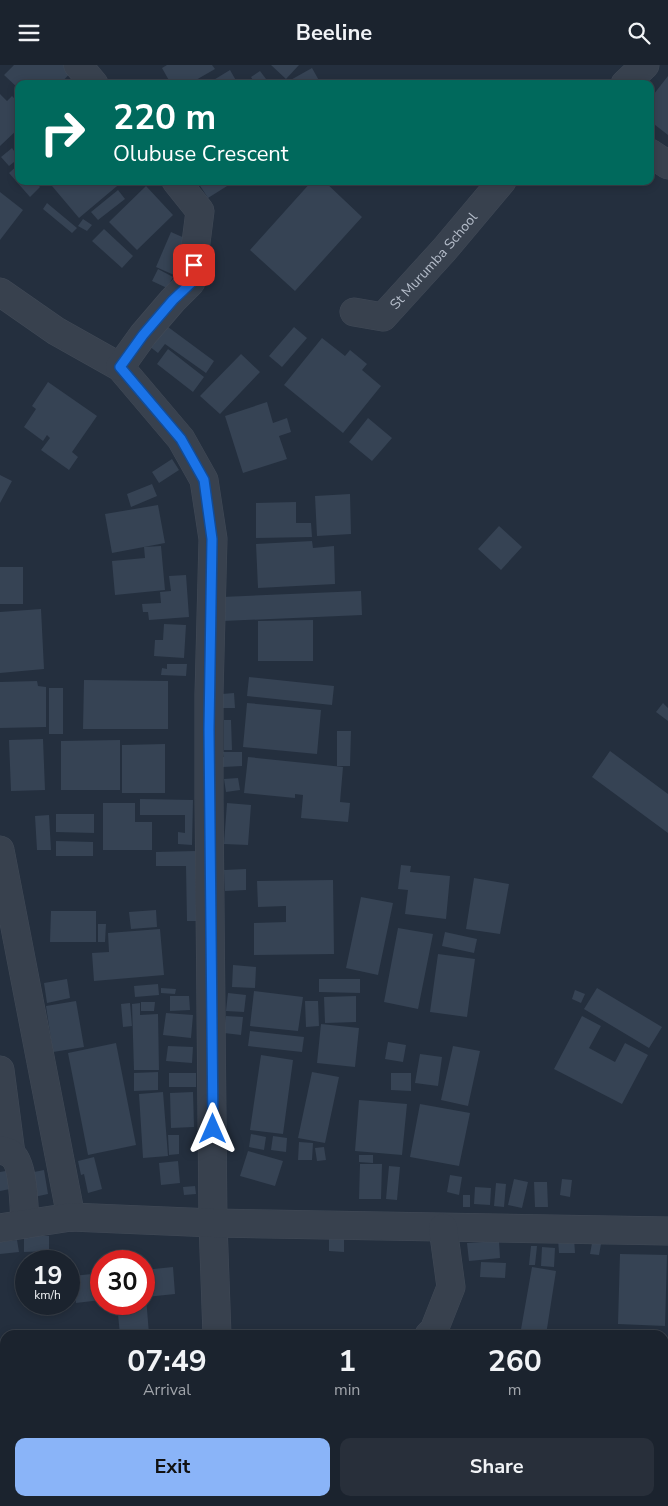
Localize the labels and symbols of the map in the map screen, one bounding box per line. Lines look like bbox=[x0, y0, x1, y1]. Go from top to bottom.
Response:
street label: St Murumba School bbox=[385, 207, 482, 313]
pin bbox=[173, 244, 215, 286]
position arrow bbox=[186, 1102, 238, 1154]
speed limit sign: 30 bbox=[90, 1250, 155, 1315]

